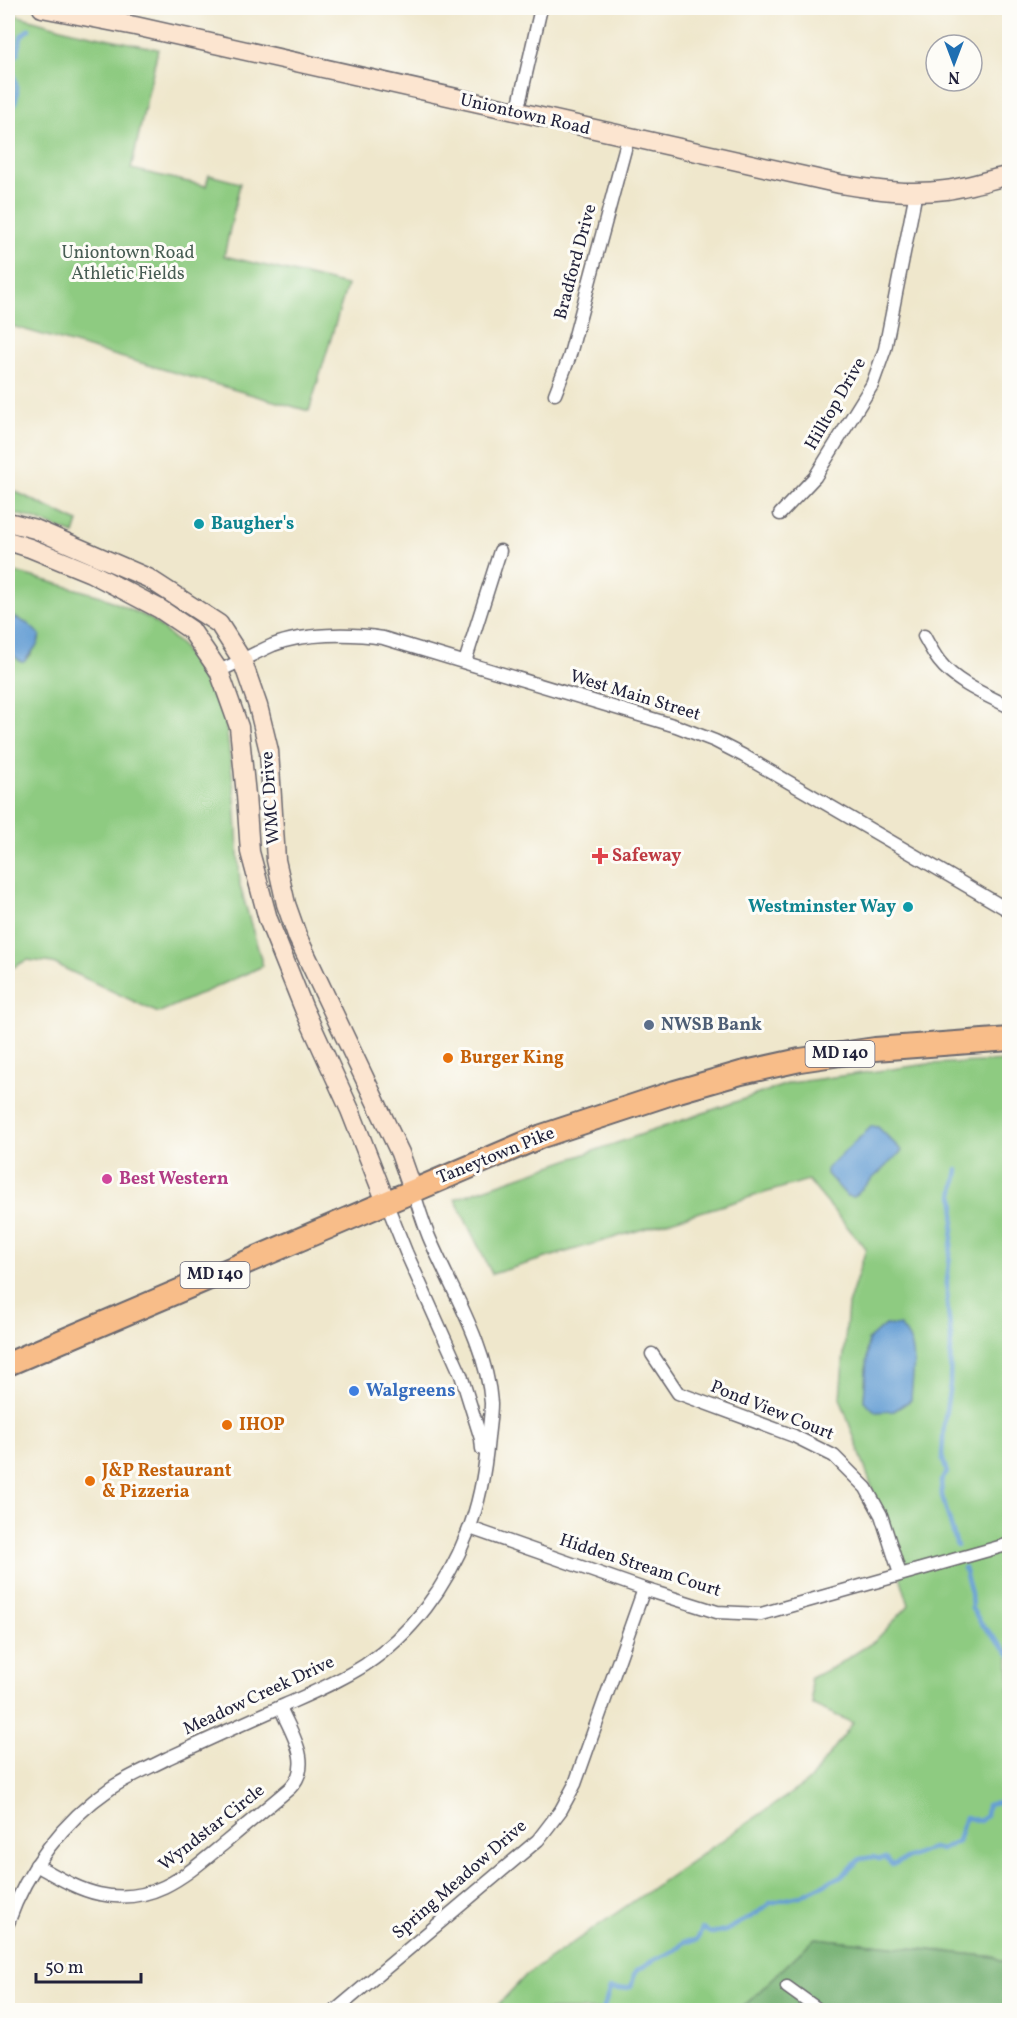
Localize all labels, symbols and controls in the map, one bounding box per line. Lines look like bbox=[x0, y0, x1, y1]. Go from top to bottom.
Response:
north arrow bbox=[924, 33, 984, 93]
text: N bbox=[948, 65, 960, 87]
street label: Uniontown Road bbox=[457, 88, 593, 142]
street label: Bradford Drive bbox=[549, 201, 603, 323]
park label: Uniontown Road Athletic Fields bbox=[61, 241, 195, 287]
street label: Hilltop Drive bbox=[799, 353, 873, 455]
place label: Baugher's bbox=[211, 512, 294, 537]
marker: Baugher's bbox=[192, 517, 206, 531]
street label: West Main Street bbox=[567, 664, 703, 728]
street label: WMC Drive bbox=[255, 750, 287, 846]
place label: Safeway bbox=[612, 844, 681, 869]
marker: Safeway bbox=[593, 849, 607, 863]
place label: Westminster Way bbox=[748, 895, 896, 920]
marker: Westminster Way bbox=[901, 900, 915, 914]
place label: NWSB Bank bbox=[661, 1013, 762, 1038]
marker: NWSB Bank bbox=[642, 1018, 656, 1032]
road number: MD 140 bbox=[806, 1041, 874, 1067]
place label: Burger King bbox=[460, 1046, 564, 1071]
marker: Burger King bbox=[441, 1051, 455, 1065]
street label: Taneytown Pike bbox=[433, 1121, 559, 1191]
place label: Best Western bbox=[119, 1167, 229, 1192]
marker: Best Western bbox=[100, 1172, 114, 1186]
road number: MD 140 bbox=[180, 1262, 250, 1288]
street label: Pond View Court bbox=[706, 1375, 838, 1447]
place label: Walgreens bbox=[366, 1379, 455, 1404]
marker: Walgreens bbox=[347, 1384, 361, 1398]
place label: IHOP bbox=[239, 1413, 285, 1438]
marker: IHOP bbox=[220, 1418, 234, 1432]
place label: J&P Restaurant & Pizzeria bbox=[101, 1459, 232, 1505]
marker: J&P Restaurant & Pizzeria bbox=[83, 1474, 97, 1488]
street label: Hidden Stream Court bbox=[556, 1528, 724, 1604]
street label: Meadow Creek Drive bbox=[179, 1650, 339, 1742]
street label: Wyndstar Circle bbox=[154, 1779, 270, 1877]
street label: Spring Meadow Drive bbox=[387, 1814, 533, 1946]
scale bar bbox=[36, 1946, 141, 1984]
text: 50 m bbox=[45, 1956, 84, 1981]

